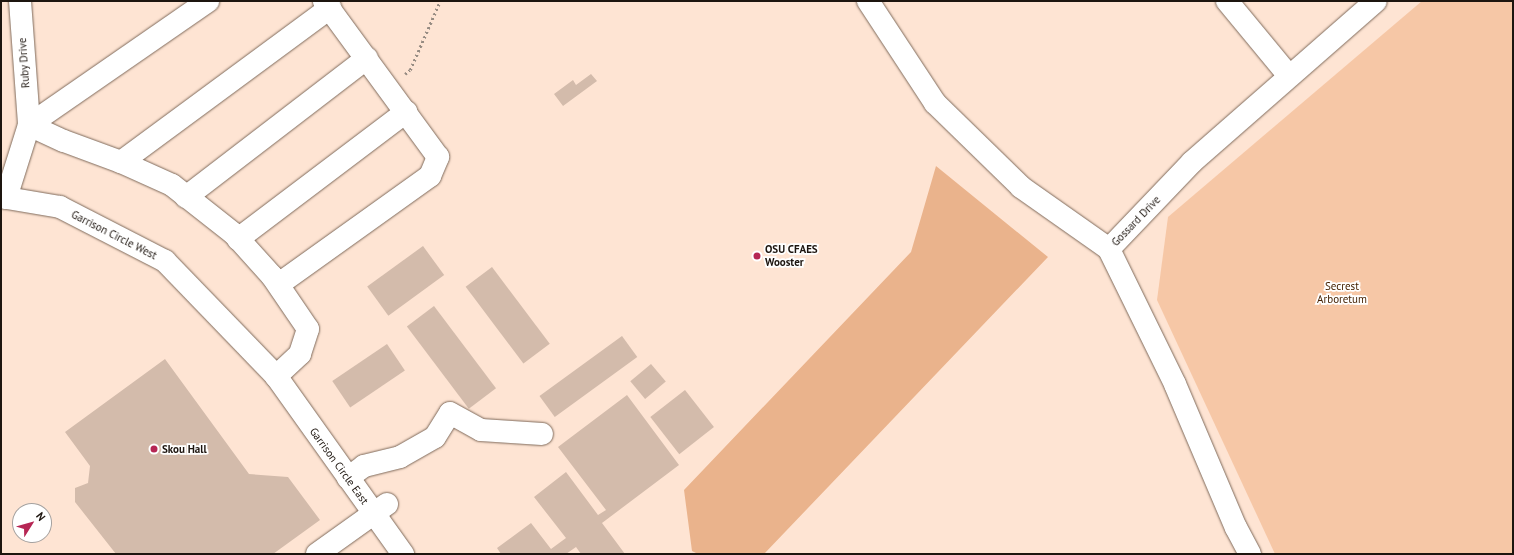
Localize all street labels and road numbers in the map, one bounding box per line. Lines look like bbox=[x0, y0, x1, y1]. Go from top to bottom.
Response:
street label: Ruby Drive bbox=[16, 37, 32, 89]
street label: Gossard Drive bbox=[1109, 193, 1163, 249]
street label: Garrison Circle West bbox=[69, 208, 159, 262]
street label: Garrison Circle East bbox=[307, 425, 371, 507]

